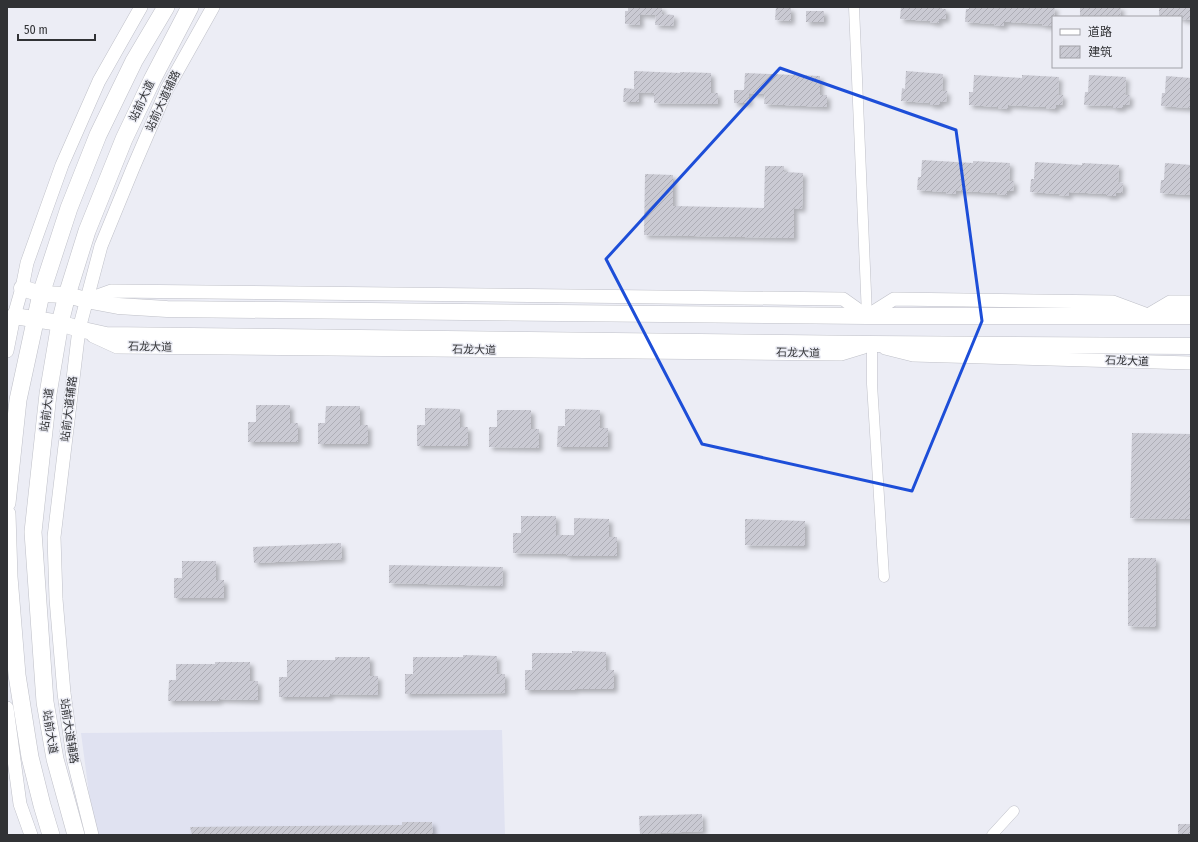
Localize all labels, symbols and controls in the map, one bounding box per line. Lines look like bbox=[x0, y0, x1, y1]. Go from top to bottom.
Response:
scale bar bbox=[18, 16, 95, 42]
legend bbox=[1052, 16, 1182, 68]
text: 50 m bbox=[24, 23, 48, 37]
text: 道路 bbox=[1088, 25, 1112, 39]
text: 建筑 bbox=[1088, 45, 1112, 59]
street label: 站前大道辅路 bbox=[143, 68, 183, 134]
street label: 站前大道 bbox=[127, 78, 157, 124]
street label: 石龙大道 bbox=[128, 340, 172, 354]
street label: 石龙大道 bbox=[452, 343, 496, 357]
street label: 石龙大道 bbox=[776, 346, 820, 360]
street label: 石龙大道 bbox=[1105, 354, 1149, 368]
street label: 站前大道辅路 bbox=[59, 375, 79, 443]
street label: 站前大道 bbox=[38, 387, 56, 433]
street label: 站前大道辅路 bbox=[57, 697, 81, 765]
street label: 站前大道 bbox=[40, 709, 60, 755]

